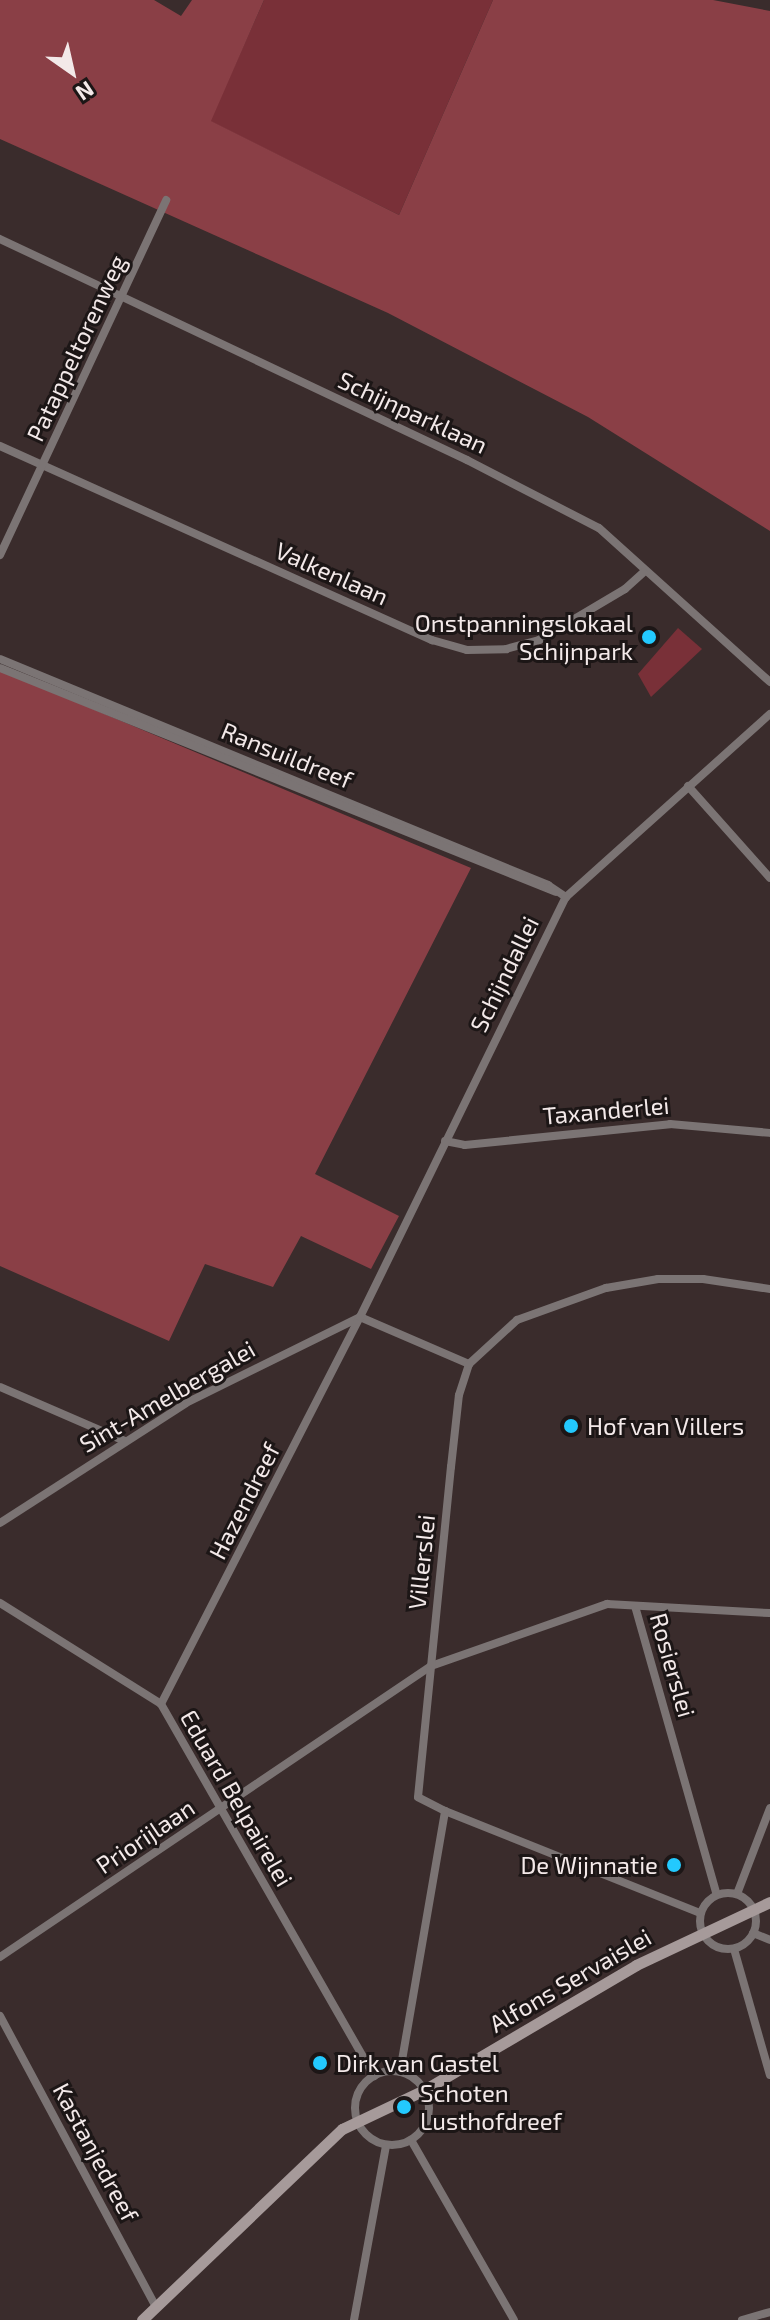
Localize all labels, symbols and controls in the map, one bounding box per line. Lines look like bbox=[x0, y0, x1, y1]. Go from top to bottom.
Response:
north arrow bbox=[32, 32, 112, 112]
text: N bbox=[72, 77, 99, 107]
street label: Patappeltorenweg bbox=[20, 250, 132, 446]
street label: Schijnparklaan bbox=[334, 365, 492, 459]
street label: Valkenlaan bbox=[271, 535, 393, 611]
place label: Onstpanningslokaal Schijnpark bbox=[415, 609, 633, 665]
marker: Onstpanningslokaal Schijnpark bbox=[640, 628, 658, 646]
street label: Ransuildreef bbox=[217, 716, 357, 794]
street label: Schijndallei bbox=[464, 911, 544, 1037]
street label: Taxanderlei bbox=[542, 1090, 670, 1130]
street label: Sint-Amelbergalei bbox=[74, 1334, 260, 1458]
place label: Hof van Villers bbox=[587, 1412, 746, 1440]
marker: Hof van Villers bbox=[562, 1417, 580, 1435]
street label: Hazendreef bbox=[203, 1438, 285, 1564]
street label: Villerslei bbox=[402, 1513, 440, 1611]
street label: Rosierslei bbox=[644, 1610, 702, 1720]
street label: Eduard Belpairelei bbox=[175, 1705, 299, 1891]
street label: Priorijlaan bbox=[90, 1793, 200, 1879]
place label: De Wijnnatie bbox=[520, 1851, 658, 1879]
marker: De Wijnnatie bbox=[665, 1856, 683, 1874]
street label: Alfons Servaislei bbox=[484, 1922, 656, 2038]
place label: Dirk van Gastel bbox=[336, 2049, 500, 2077]
marker: Dirk van Gastel bbox=[311, 2054, 329, 2072]
street label: Kastanjedreef bbox=[47, 2078, 145, 2226]
place label: Schoten Lusthofdreef bbox=[420, 2079, 562, 2135]
marker: Schoten Lusthofdreef bbox=[395, 2098, 413, 2116]

